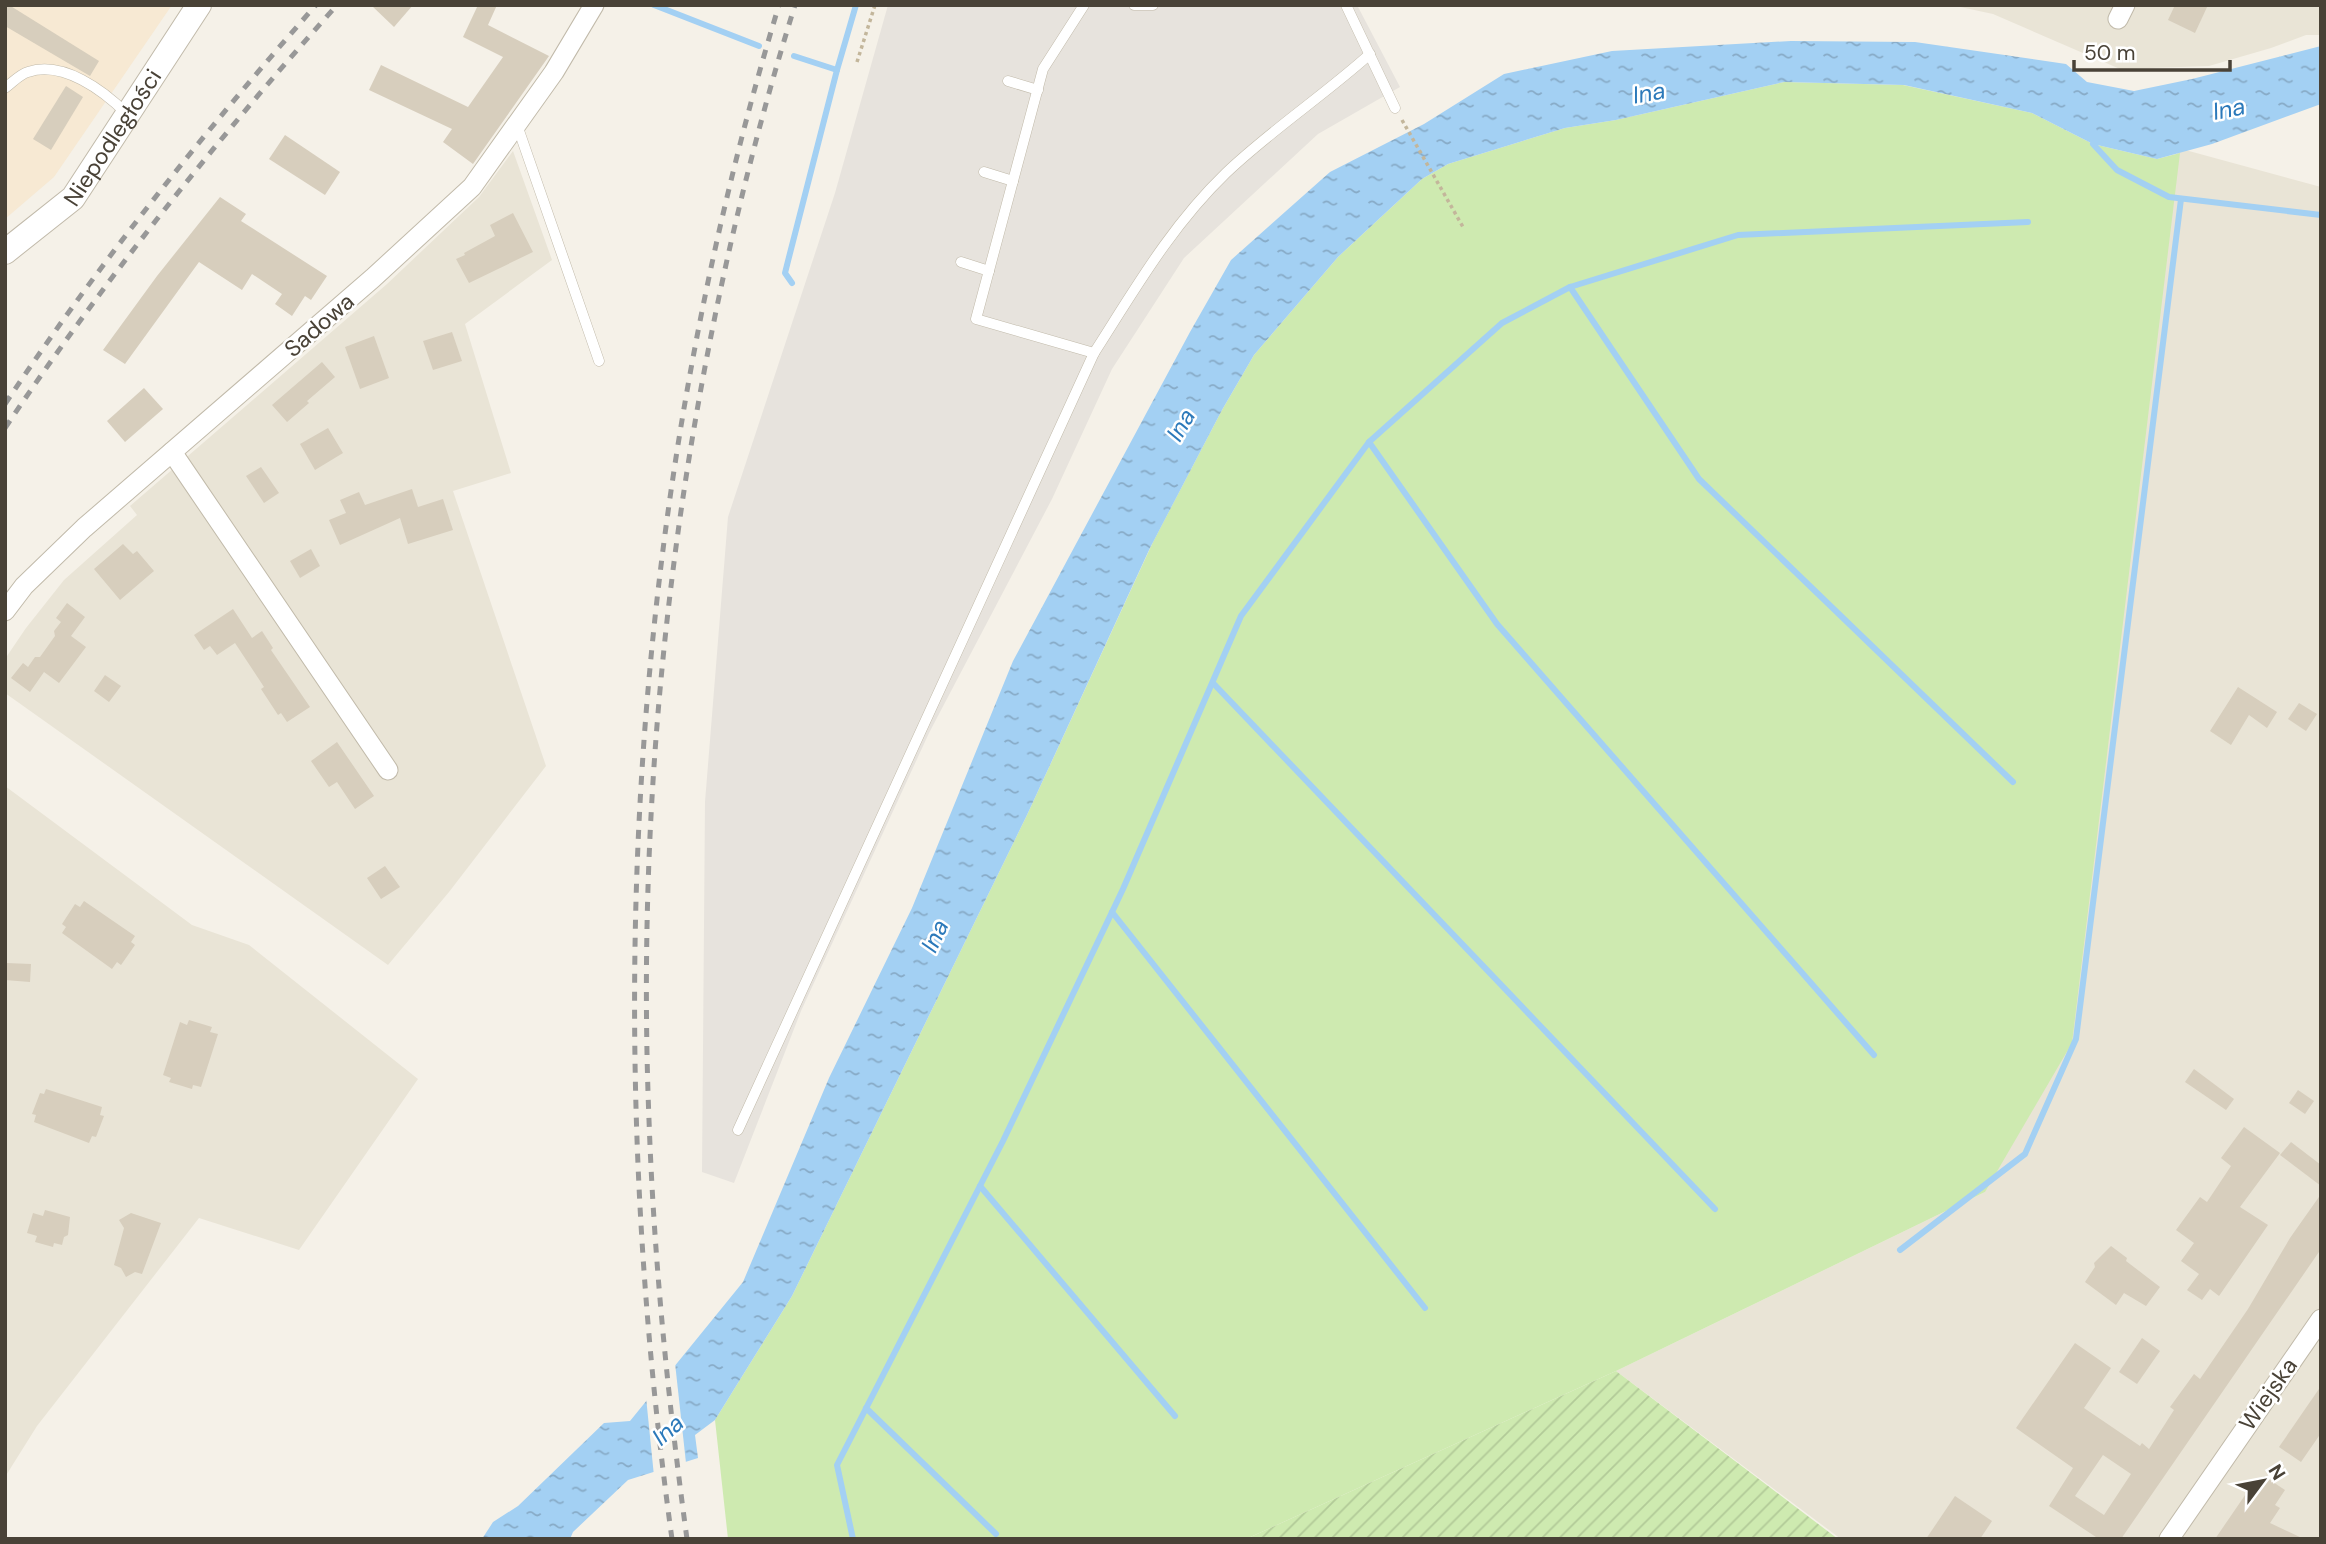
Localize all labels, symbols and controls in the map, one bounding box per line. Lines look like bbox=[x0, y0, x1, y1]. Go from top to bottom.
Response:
scale bar bbox=[2074, 28, 2230, 72]
text: 50 m bbox=[2084, 39, 2135, 67]
street label: Niepodległości bbox=[57, 63, 168, 212]
water label: Ina bbox=[1630, 74, 1668, 111]
water label: Ina bbox=[2210, 90, 2248, 127]
street label: Sadowa bbox=[278, 286, 360, 364]
water label: Ina bbox=[1159, 403, 1202, 447]
water label: Ina bbox=[914, 914, 955, 957]
street label: Wiejska bbox=[2232, 1352, 2304, 1436]
water label: Ina bbox=[645, 1407, 690, 1452]
north arrow bbox=[2228, 1446, 2298, 1516]
text: N bbox=[2263, 1460, 2291, 1485]

